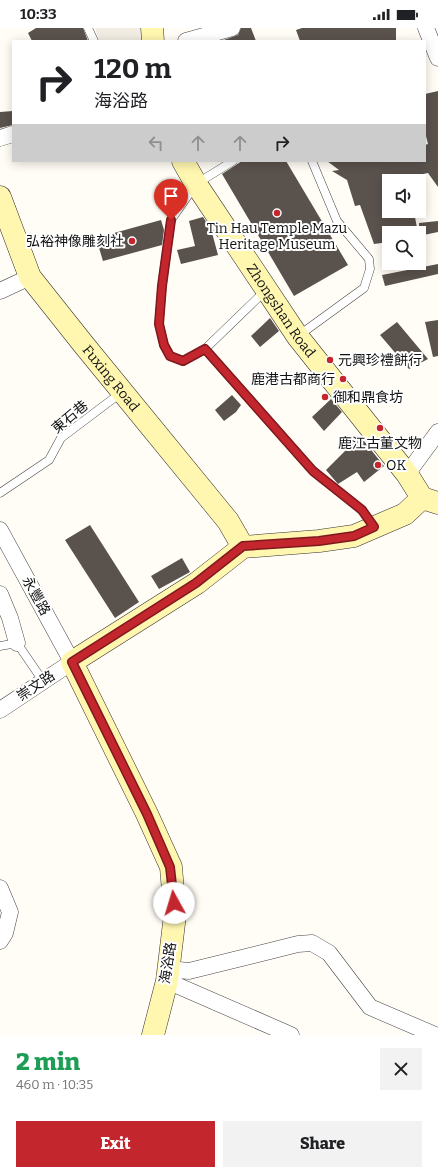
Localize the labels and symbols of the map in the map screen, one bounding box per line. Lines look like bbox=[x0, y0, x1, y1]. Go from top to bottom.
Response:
pin bbox=[154, 179, 188, 220]
marker: Tin Hau Temple Mazu Heritage Museum bbox=[272, 208, 282, 218]
place label: Tin Hau Temple Mazu Heritage Museum bbox=[207, 220, 348, 253]
place label: 弘裕神像雕刻社 bbox=[26, 233, 124, 250]
marker: 弘裕神像雕刻社 bbox=[127, 236, 137, 246]
street label: Zhongshan Road bbox=[243, 261, 319, 361]
street label: Fuxing Road bbox=[79, 342, 143, 415]
place label: 元興珍禮餅行 bbox=[338, 352, 422, 369]
marker: 元興珍禮餅行 bbox=[325, 355, 335, 365]
place label: 鹿港古都商行 bbox=[251, 371, 335, 388]
marker: 鹿港古都商行 bbox=[338, 374, 348, 384]
place label: 御和鼎食坊 bbox=[333, 389, 403, 406]
marker: 御和鼎食坊 bbox=[320, 392, 330, 402]
street label: 東石巷 bbox=[48, 397, 92, 437]
marker: 鹿江古董文物 bbox=[375, 423, 385, 433]
place label: 鹿江古董文物 bbox=[338, 435, 422, 452]
place label: OK bbox=[386, 457, 406, 474]
marker: OK bbox=[373, 460, 383, 470]
street label: 永豐路 bbox=[18, 574, 54, 618]
street label: 崇文路 bbox=[14, 667, 58, 705]
position arrow bbox=[153, 882, 195, 924]
street label: 海浴路 bbox=[156, 941, 180, 985]

